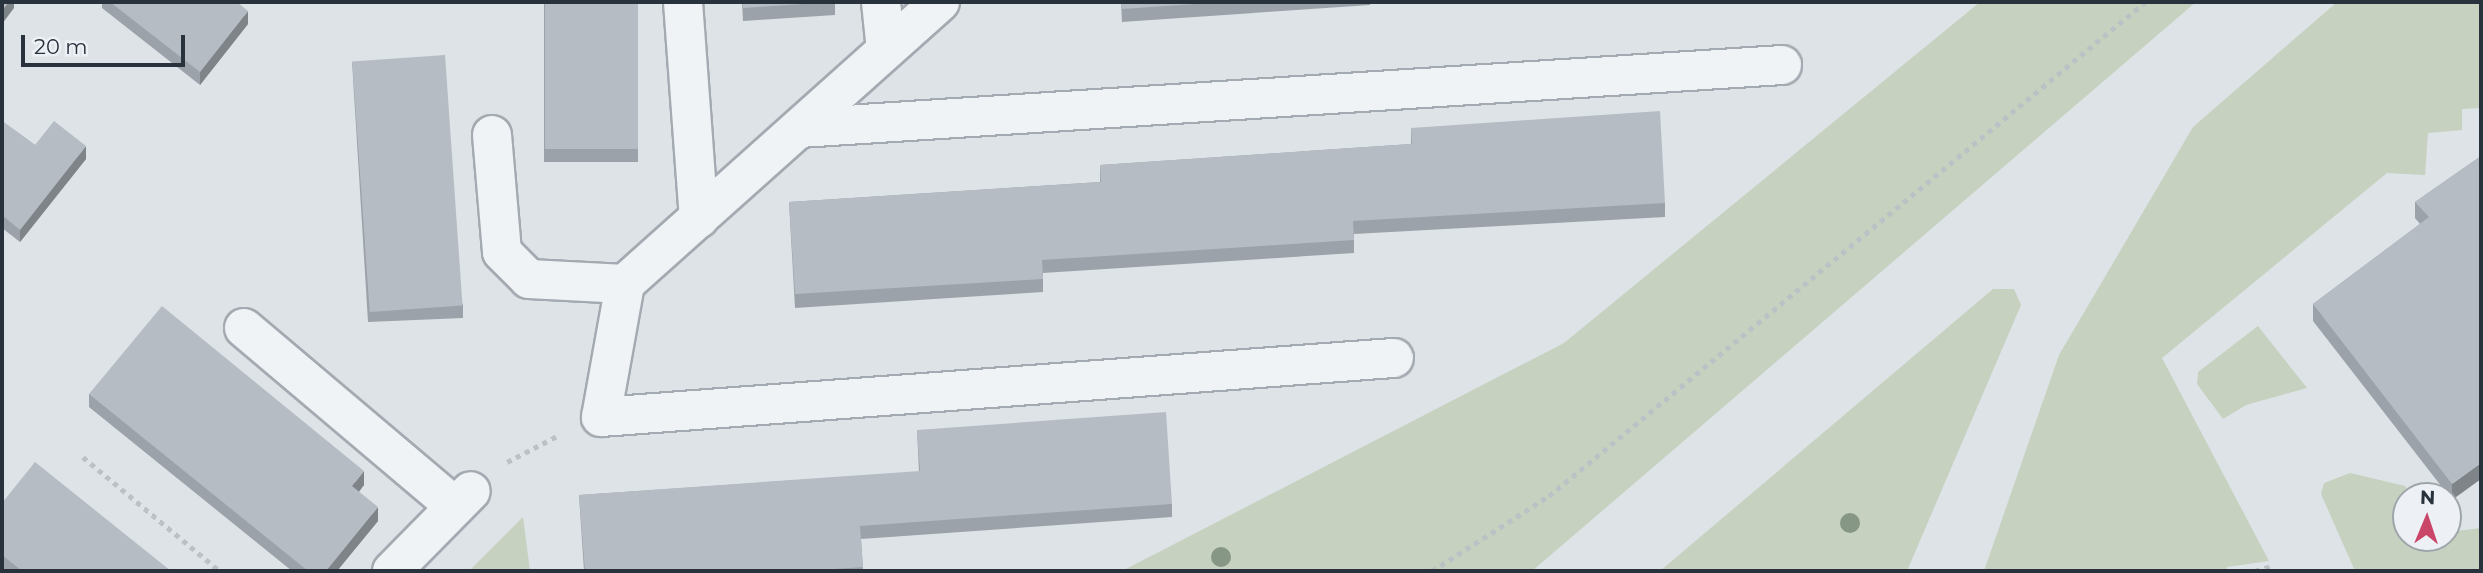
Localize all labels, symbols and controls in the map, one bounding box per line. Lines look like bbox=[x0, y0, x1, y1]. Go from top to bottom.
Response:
scale bar bbox=[24, 21, 189, 65]
text: 20 m bbox=[34, 34, 88, 59]
north arrow bbox=[2392, 482, 2462, 552]
text: N bbox=[2420, 486, 2436, 509]

